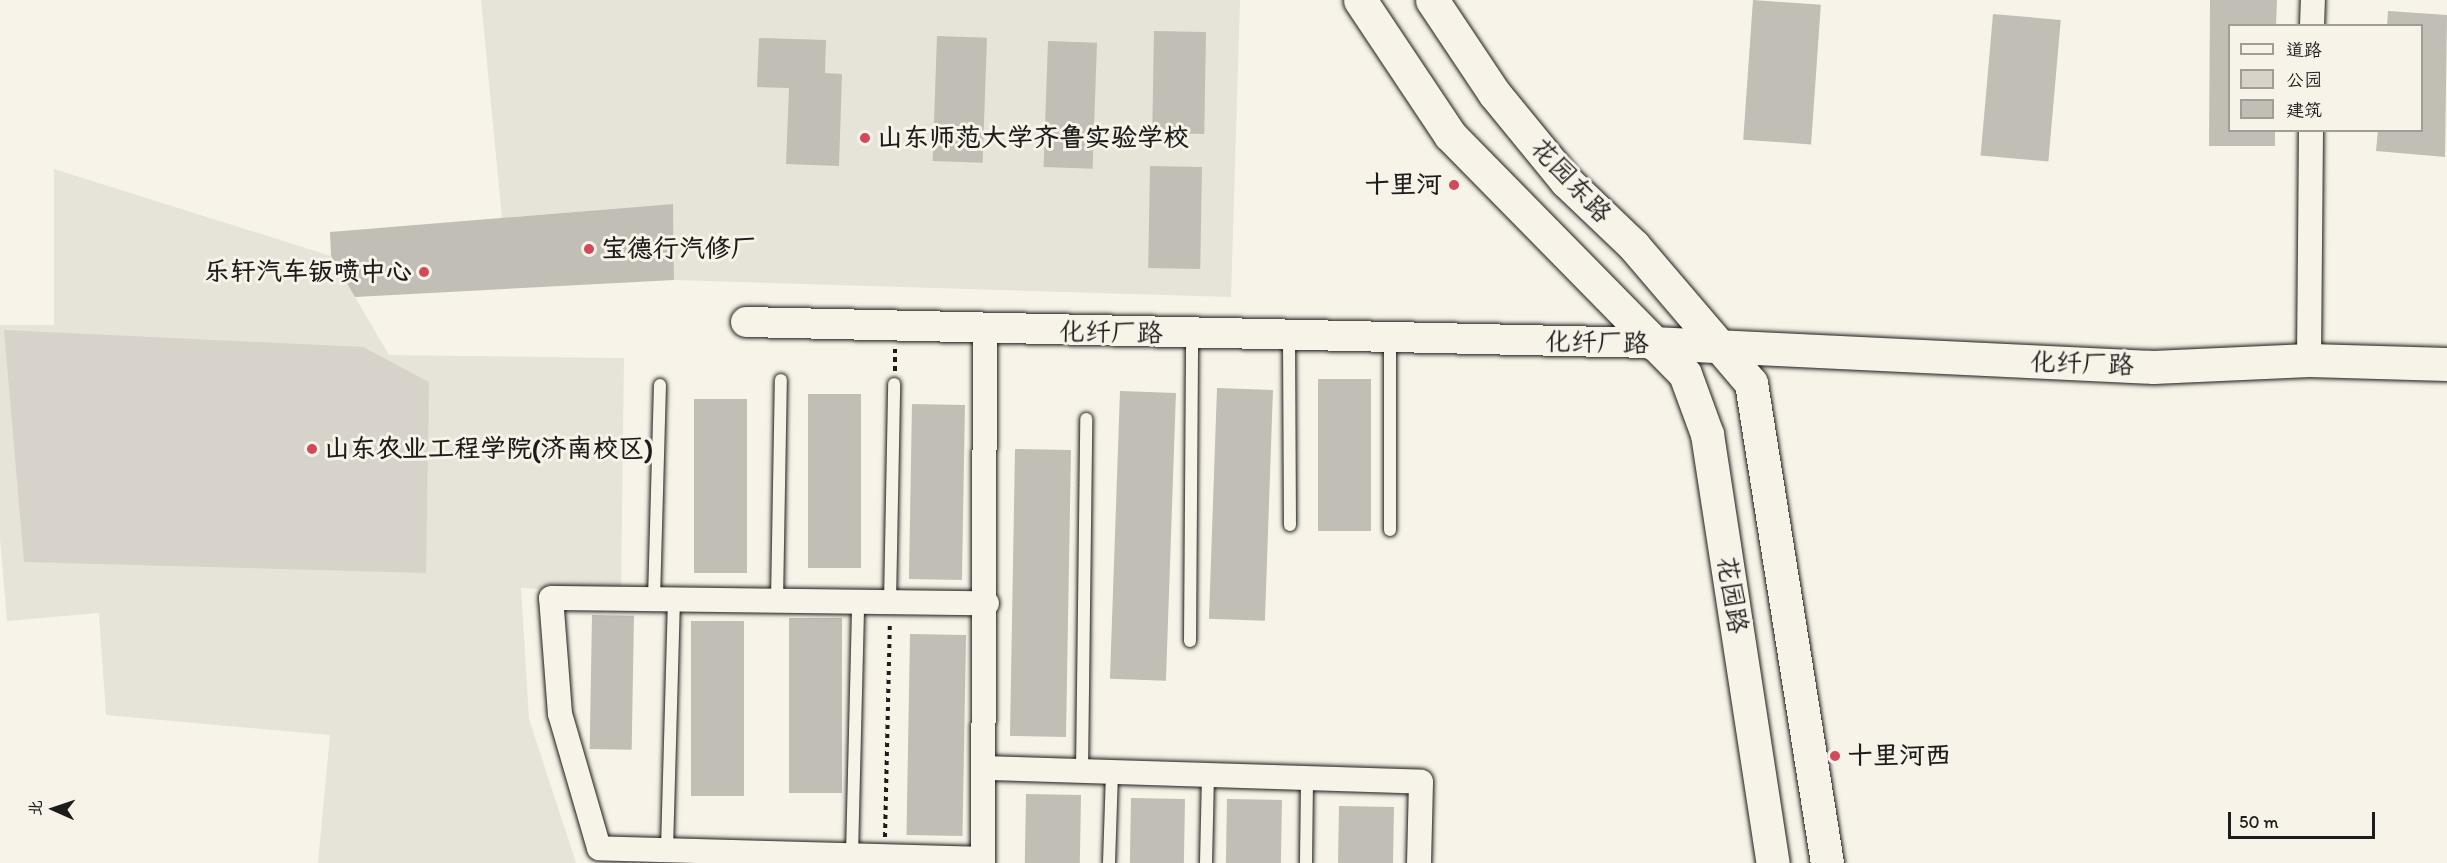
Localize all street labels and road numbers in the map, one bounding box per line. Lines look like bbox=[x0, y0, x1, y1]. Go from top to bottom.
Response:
street label: 花园东路 bbox=[1524, 132, 1618, 230]
street label: 化纤厂路 bbox=[1059, 316, 1163, 350]
street label: 化纤厂路 bbox=[1545, 326, 1649, 360]
street label: 化纤厂路 bbox=[2029, 347, 2135, 381]
street label: 花园路 bbox=[1710, 554, 1754, 636]

